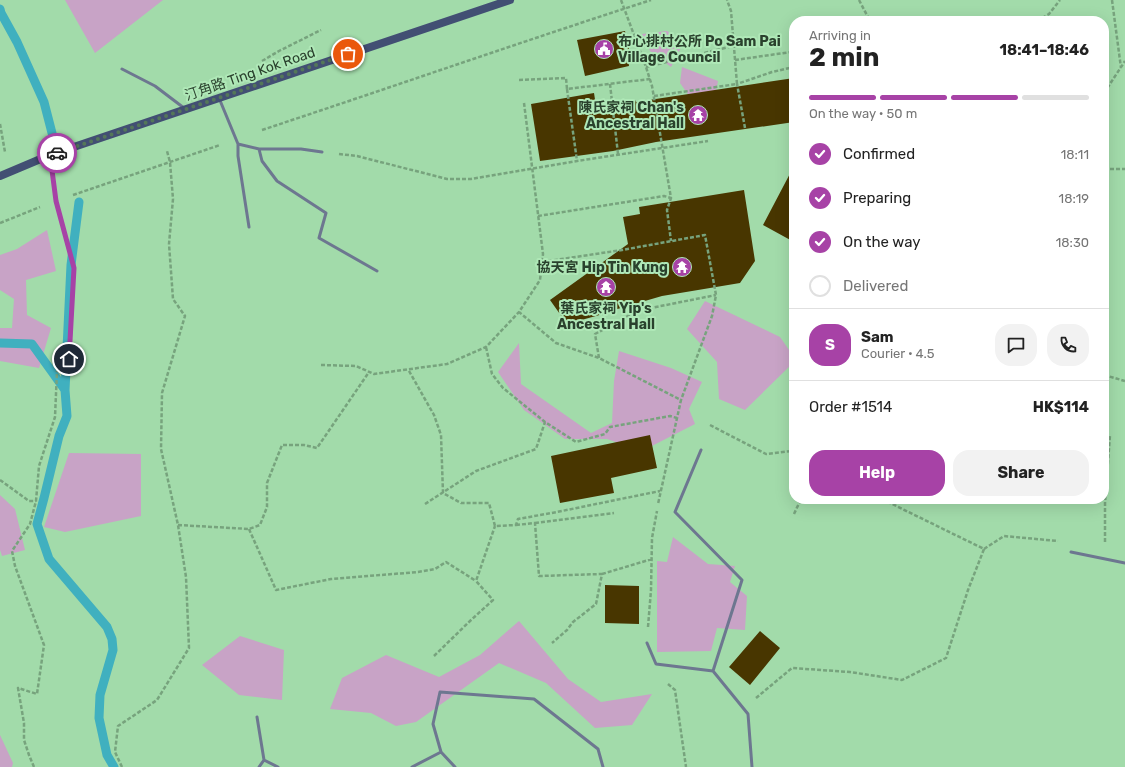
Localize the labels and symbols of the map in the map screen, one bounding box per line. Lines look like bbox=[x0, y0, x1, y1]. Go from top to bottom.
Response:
place label: 布心排村公所 Po Sam Pai Village Council bbox=[618, 33, 781, 66]
pin bbox=[331, 37, 365, 71]
public building icon: 布心排村公所 Po Sam Pai Village Council bbox=[593, 38, 615, 60]
street label: 汀角路 Ting Kok Road bbox=[183, 44, 317, 104]
place label: 陳氏家祠 Chan's Ancestral Hall bbox=[578, 99, 684, 132]
temple icon: 陳氏家祠 Chan's Ancestral Hall bbox=[687, 104, 709, 126]
courier bbox=[37, 133, 77, 173]
temple icon: 協天宮 Hip Tin Kung bbox=[671, 256, 693, 278]
place label: 協天宮 Hip Tin Kung bbox=[537, 259, 668, 276]
temple icon: 葉氏家祠 Yip's Ancestral Hall bbox=[595, 276, 617, 298]
place label: 葉氏家祠 Yip's Ancestral Hall bbox=[557, 300, 655, 333]
pin bbox=[52, 342, 86, 376]

